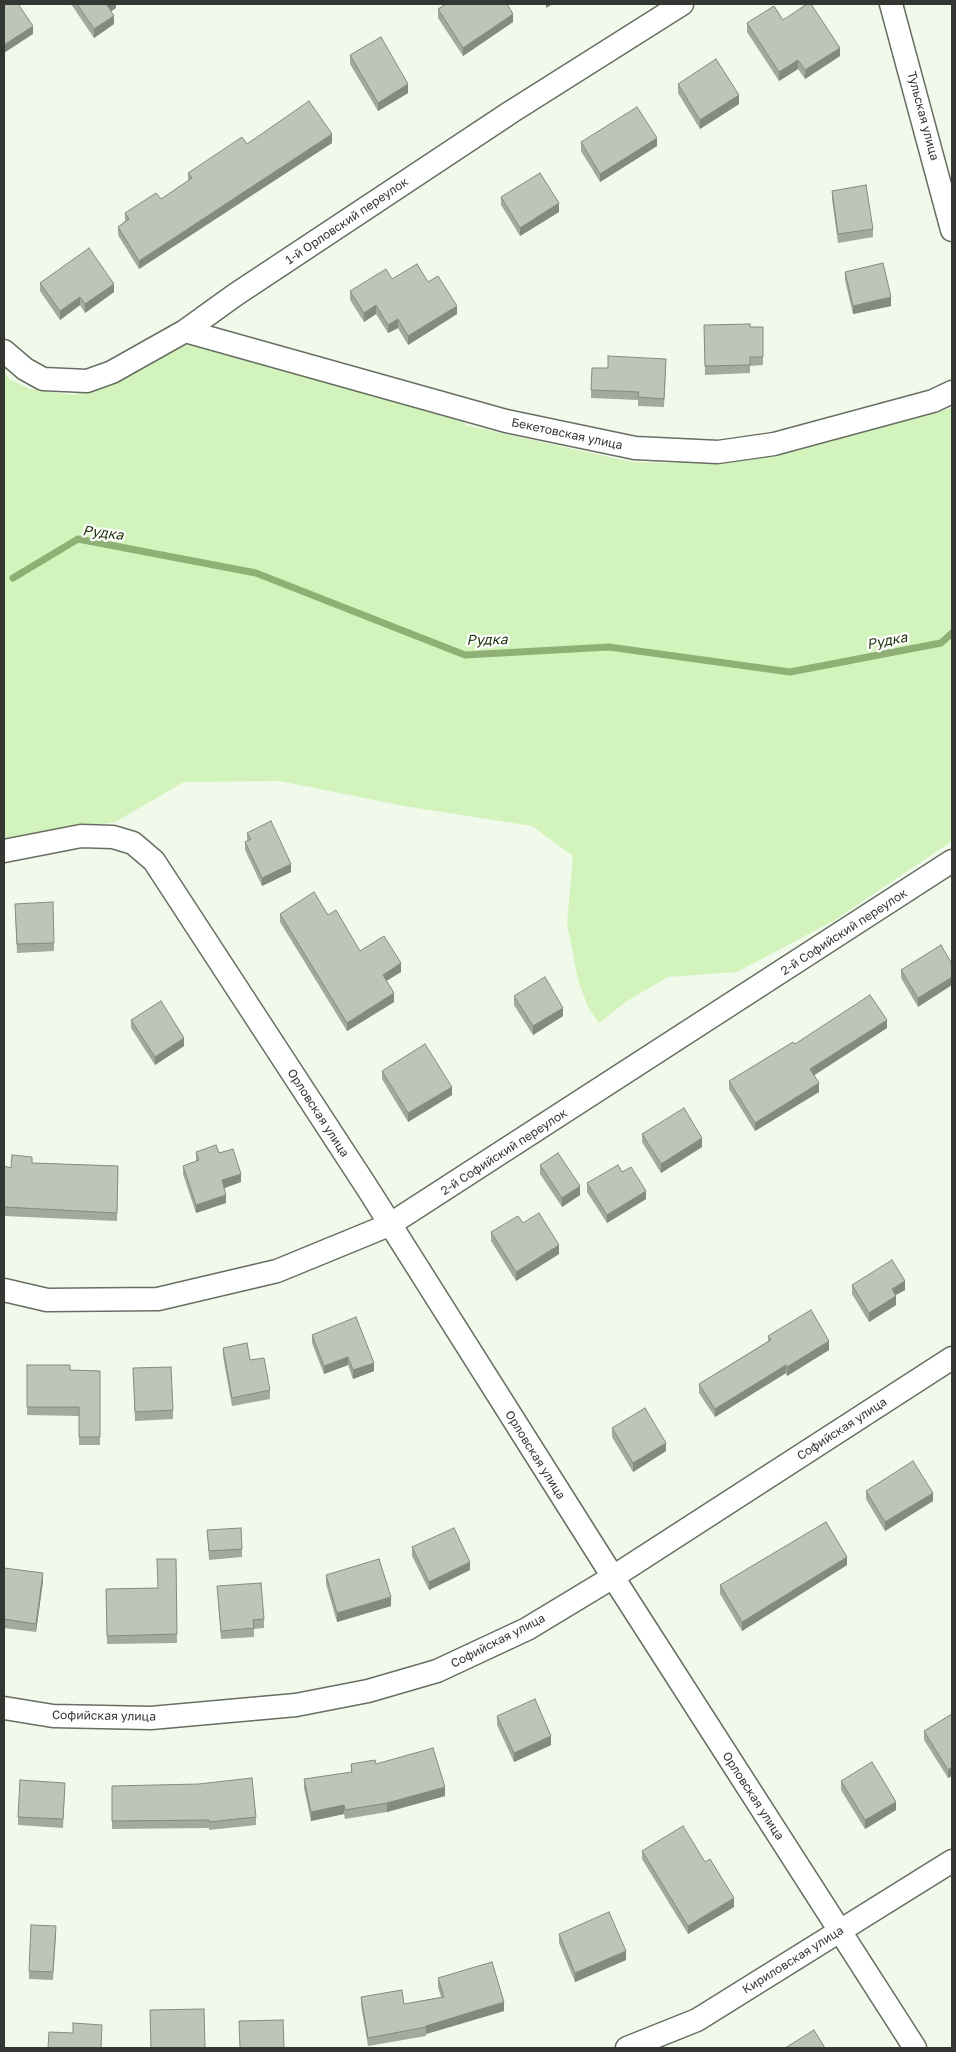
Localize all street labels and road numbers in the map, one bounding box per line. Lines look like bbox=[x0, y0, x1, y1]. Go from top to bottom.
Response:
street label: Тульская улица bbox=[904, 70, 942, 162]
street label: 1-й Орловский переулок bbox=[283, 175, 411, 267]
street label: Бекетовская улица bbox=[510, 415, 624, 453]
street label: 2-й Софийский переулок bbox=[778, 886, 910, 978]
street label: Орловская улица bbox=[284, 1066, 352, 1160]
street label: 2-й Софийский переулок bbox=[438, 1106, 570, 1198]
street label: Софийская улица bbox=[794, 1395, 890, 1463]
street label: Орловская улица bbox=[502, 1408, 568, 1502]
street label: Софийская улица bbox=[448, 1611, 548, 1671]
street label: Софийская улица bbox=[52, 1708, 156, 1724]
street label: Орловская улица bbox=[719, 1749, 787, 1843]
street label: Кириловская улица bbox=[740, 1923, 846, 1997]

